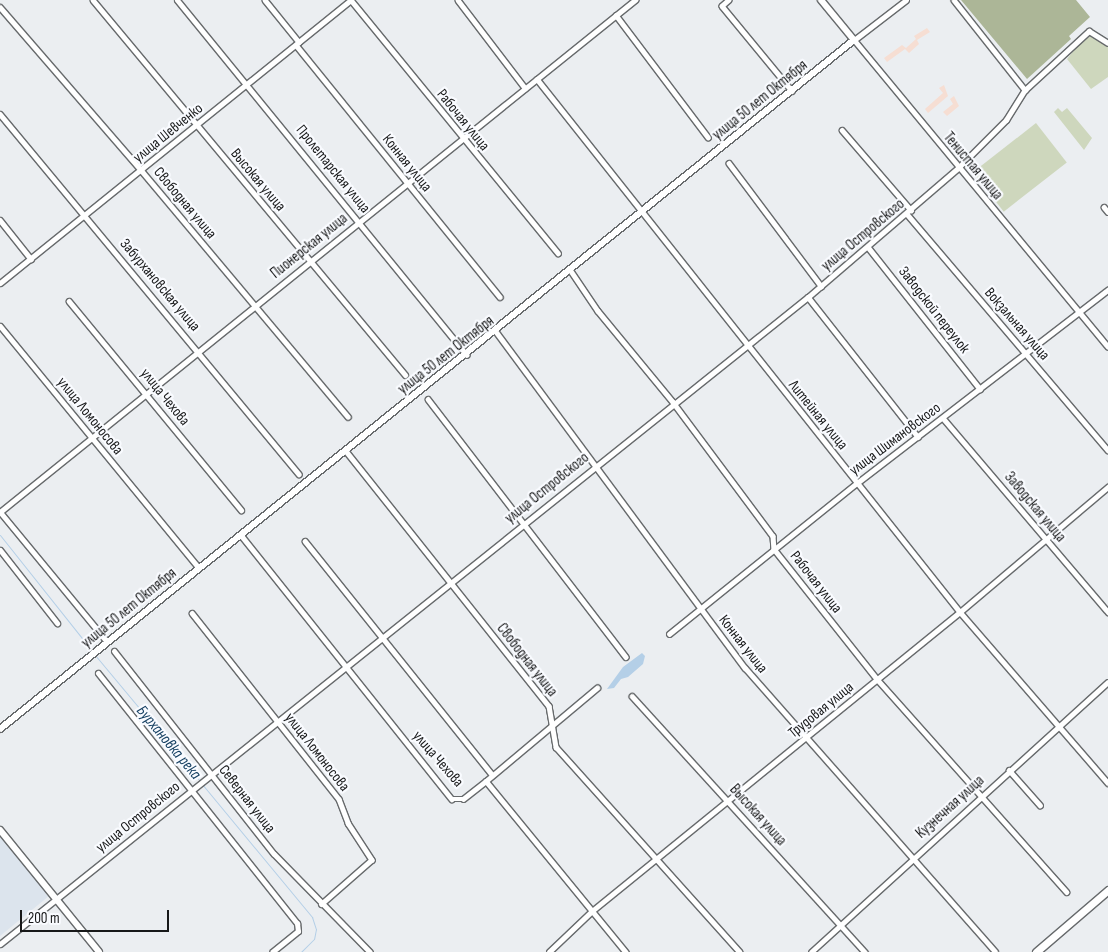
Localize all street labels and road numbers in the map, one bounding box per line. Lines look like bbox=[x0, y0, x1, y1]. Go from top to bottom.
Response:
street label: улица 50 лет Октября bbox=[709, 56, 811, 144]
street label: Рабочая улица bbox=[433, 86, 493, 154]
street label: улица Шевченко bbox=[130, 99, 206, 167]
street label: Пролетарская улица bbox=[292, 121, 374, 217]
street label: Тенистая улица bbox=[940, 129, 1006, 203]
street label: Конная улица bbox=[378, 131, 436, 195]
street label: Высокая улица bbox=[227, 145, 289, 215]
street label: Свободная улица bbox=[150, 164, 220, 242]
street label: улица Островского bbox=[818, 195, 908, 275]
street label: Пионерская улица bbox=[267, 210, 351, 282]
street label: Забурхановская улица bbox=[116, 235, 204, 335]
street label: Заводской переулок bbox=[895, 263, 973, 357]
street label: Вокзальная улица bbox=[981, 284, 1053, 364]
street label: улица 50 лет Октября bbox=[394, 312, 498, 398]
street label: улица Чехова bbox=[136, 365, 194, 429]
street label: улица Ломоносова bbox=[53, 374, 127, 458]
street label: Литейная улица bbox=[785, 377, 851, 453]
street label: улица Шимановского bbox=[846, 399, 944, 479]
street label: улица Островского bbox=[501, 449, 593, 527]
street label: Заводская улица bbox=[1000, 468, 1070, 546]
street label: Рабочая улица bbox=[786, 547, 846, 617]
street label: улица 50 лет Октября bbox=[78, 564, 180, 652]
street label: Конная улица bbox=[715, 611, 771, 677]
street label: Свободная улица bbox=[493, 620, 561, 700]
street label: Трудовая улица bbox=[785, 678, 857, 742]
street label: улица Ломоносова bbox=[281, 709, 353, 795]
street label: улица Чехова bbox=[409, 727, 467, 791]
street label: Северная улица bbox=[215, 761, 279, 837]
street label: Кузнечная улица bbox=[912, 772, 988, 842]
street label: улица Островского bbox=[92, 778, 184, 856]
street label: Высокая улица bbox=[726, 781, 790, 849]

